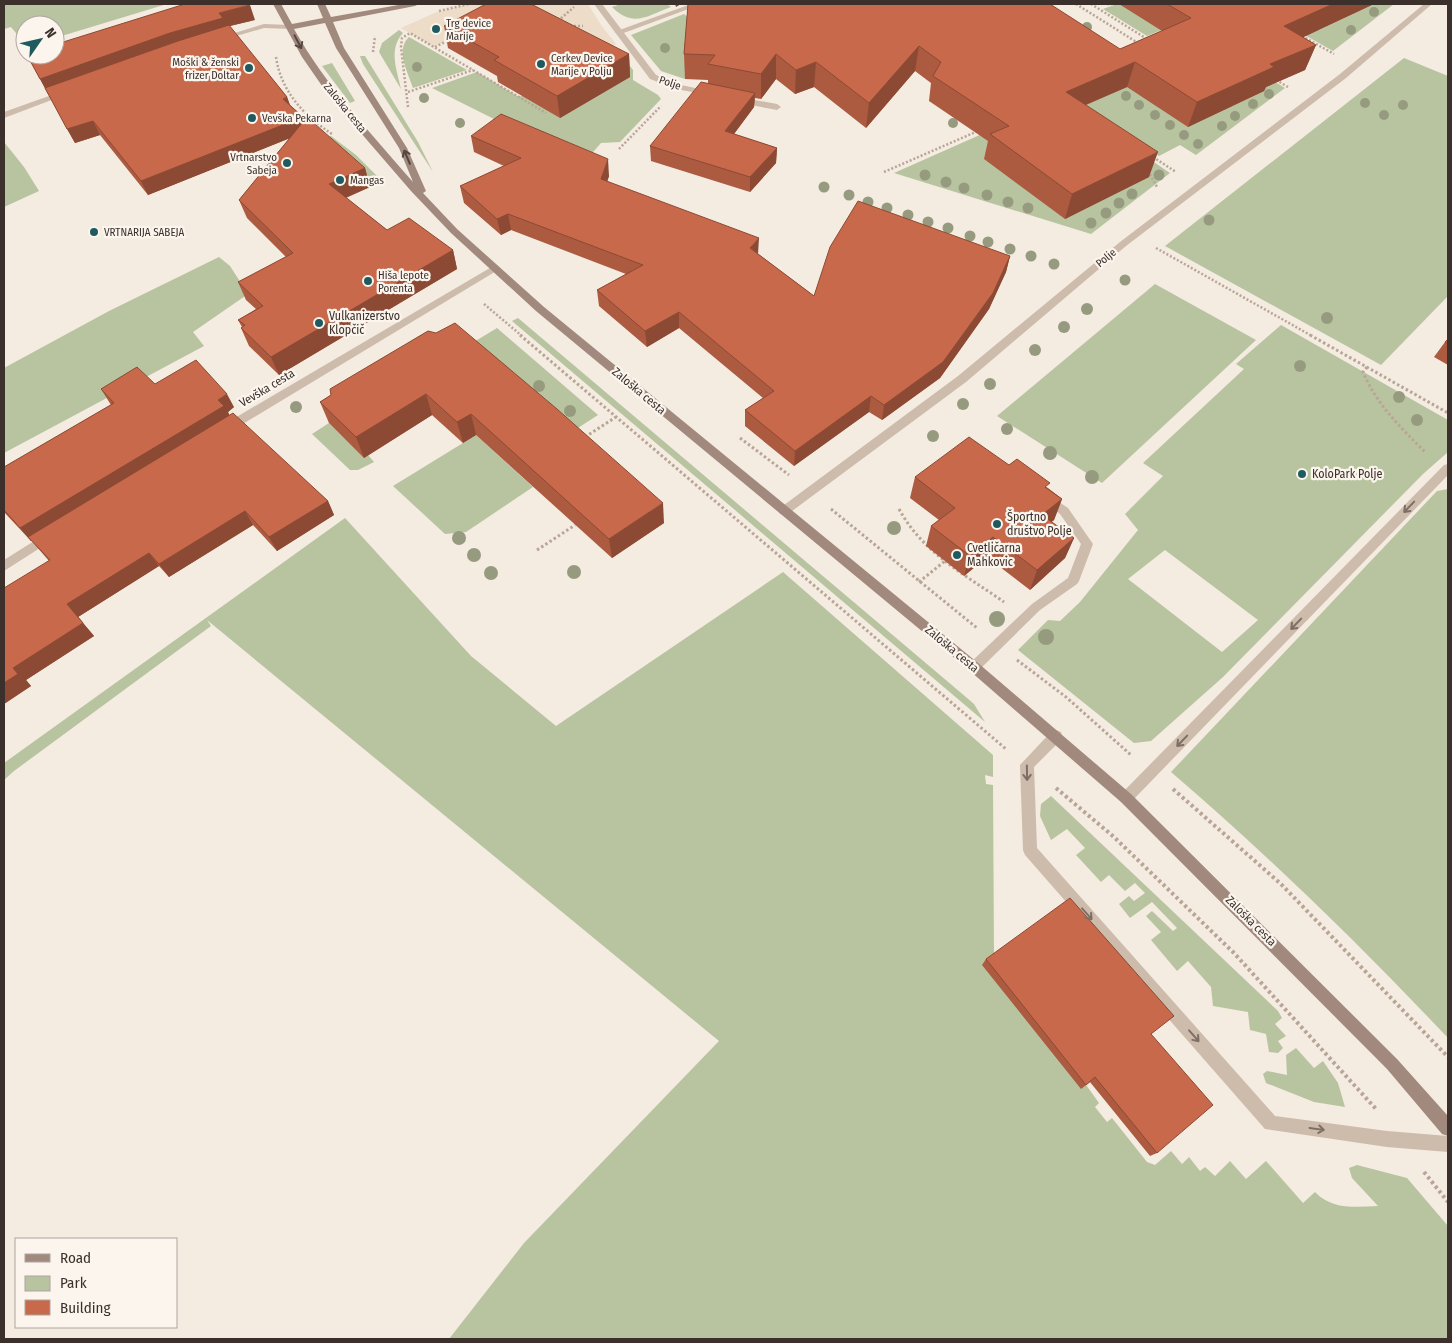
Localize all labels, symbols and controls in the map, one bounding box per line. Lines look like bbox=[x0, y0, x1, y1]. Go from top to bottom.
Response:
north arrow bbox=[15, 15, 65, 65]
place label: Trg device Marije bbox=[446, 17, 491, 43]
marker: Trg device Marije bbox=[430, 23, 442, 35]
text: N bbox=[41, 25, 60, 41]
one-way arrow bbox=[294, 34, 303, 49]
place label: Cerkev Device Marije v Polju bbox=[551, 52, 613, 78]
place label: Moški & ženski frizer Doltar bbox=[172, 56, 239, 82]
marker: Cerkev Device Marije v Polju bbox=[535, 58, 547, 70]
marker: Moški & ženski frizer Doltar bbox=[243, 62, 255, 74]
street label: Polje bbox=[657, 73, 683, 93]
street label: Zaloška cesta bbox=[321, 81, 369, 135]
marker: Vevška Pekarna bbox=[246, 112, 258, 124]
place label: Vevška Pekarna bbox=[262, 112, 331, 125]
one-way arrow bbox=[401, 150, 411, 165]
place label: Vrtnarstvo Sabeja bbox=[230, 151, 277, 177]
marker: Vrtnarstvo Sabeja bbox=[281, 157, 293, 169]
marker: Mangas bbox=[334, 174, 346, 186]
place label: Mangas bbox=[350, 174, 384, 187]
marker: VRTNARIJA SABEJA bbox=[88, 226, 100, 238]
place label: VRTNARIJA SABEJA bbox=[104, 226, 184, 239]
street label: Polje bbox=[1093, 246, 1119, 270]
place label: Hiša lepote Porenta bbox=[378, 269, 429, 295]
marker: Hiša lepote Porenta bbox=[362, 275, 374, 287]
place label: Vulkanizerstvo Klopčič bbox=[329, 309, 400, 337]
marker: Vulkanizerstvo Klopčič bbox=[313, 317, 325, 329]
street label: Zaloška cesta bbox=[609, 365, 669, 418]
street label: Vevška cesta bbox=[237, 366, 297, 410]
place label: KoloPark Polje bbox=[1312, 467, 1382, 481]
marker: KoloPark Polje bbox=[1296, 468, 1308, 480]
one-way arrow bbox=[1403, 501, 1415, 514]
place label: Športno društvo Polje bbox=[1007, 509, 1072, 538]
marker: Športno društvo Polje bbox=[991, 518, 1003, 530]
place label: Cvetličarna Mahkovic bbox=[967, 541, 1021, 569]
marker: Cvetličarna Mahkovic bbox=[951, 549, 963, 561]
one-way arrow bbox=[1290, 618, 1302, 631]
street label: Zaloška cesta bbox=[922, 623, 982, 676]
one-way arrow bbox=[1177, 734, 1189, 746]
one-way arrow bbox=[1022, 764, 1032, 780]
street label: Zaloška cesta bbox=[1223, 893, 1279, 949]
one-way arrow bbox=[1081, 907, 1093, 920]
one-way arrow bbox=[1188, 1029, 1200, 1042]
one-way arrow bbox=[1309, 1125, 1325, 1135]
legend bbox=[15, 1238, 178, 1328]
text: Road bbox=[60, 1249, 91, 1267]
text: Park bbox=[60, 1274, 87, 1292]
text: Building bbox=[60, 1299, 111, 1317]

